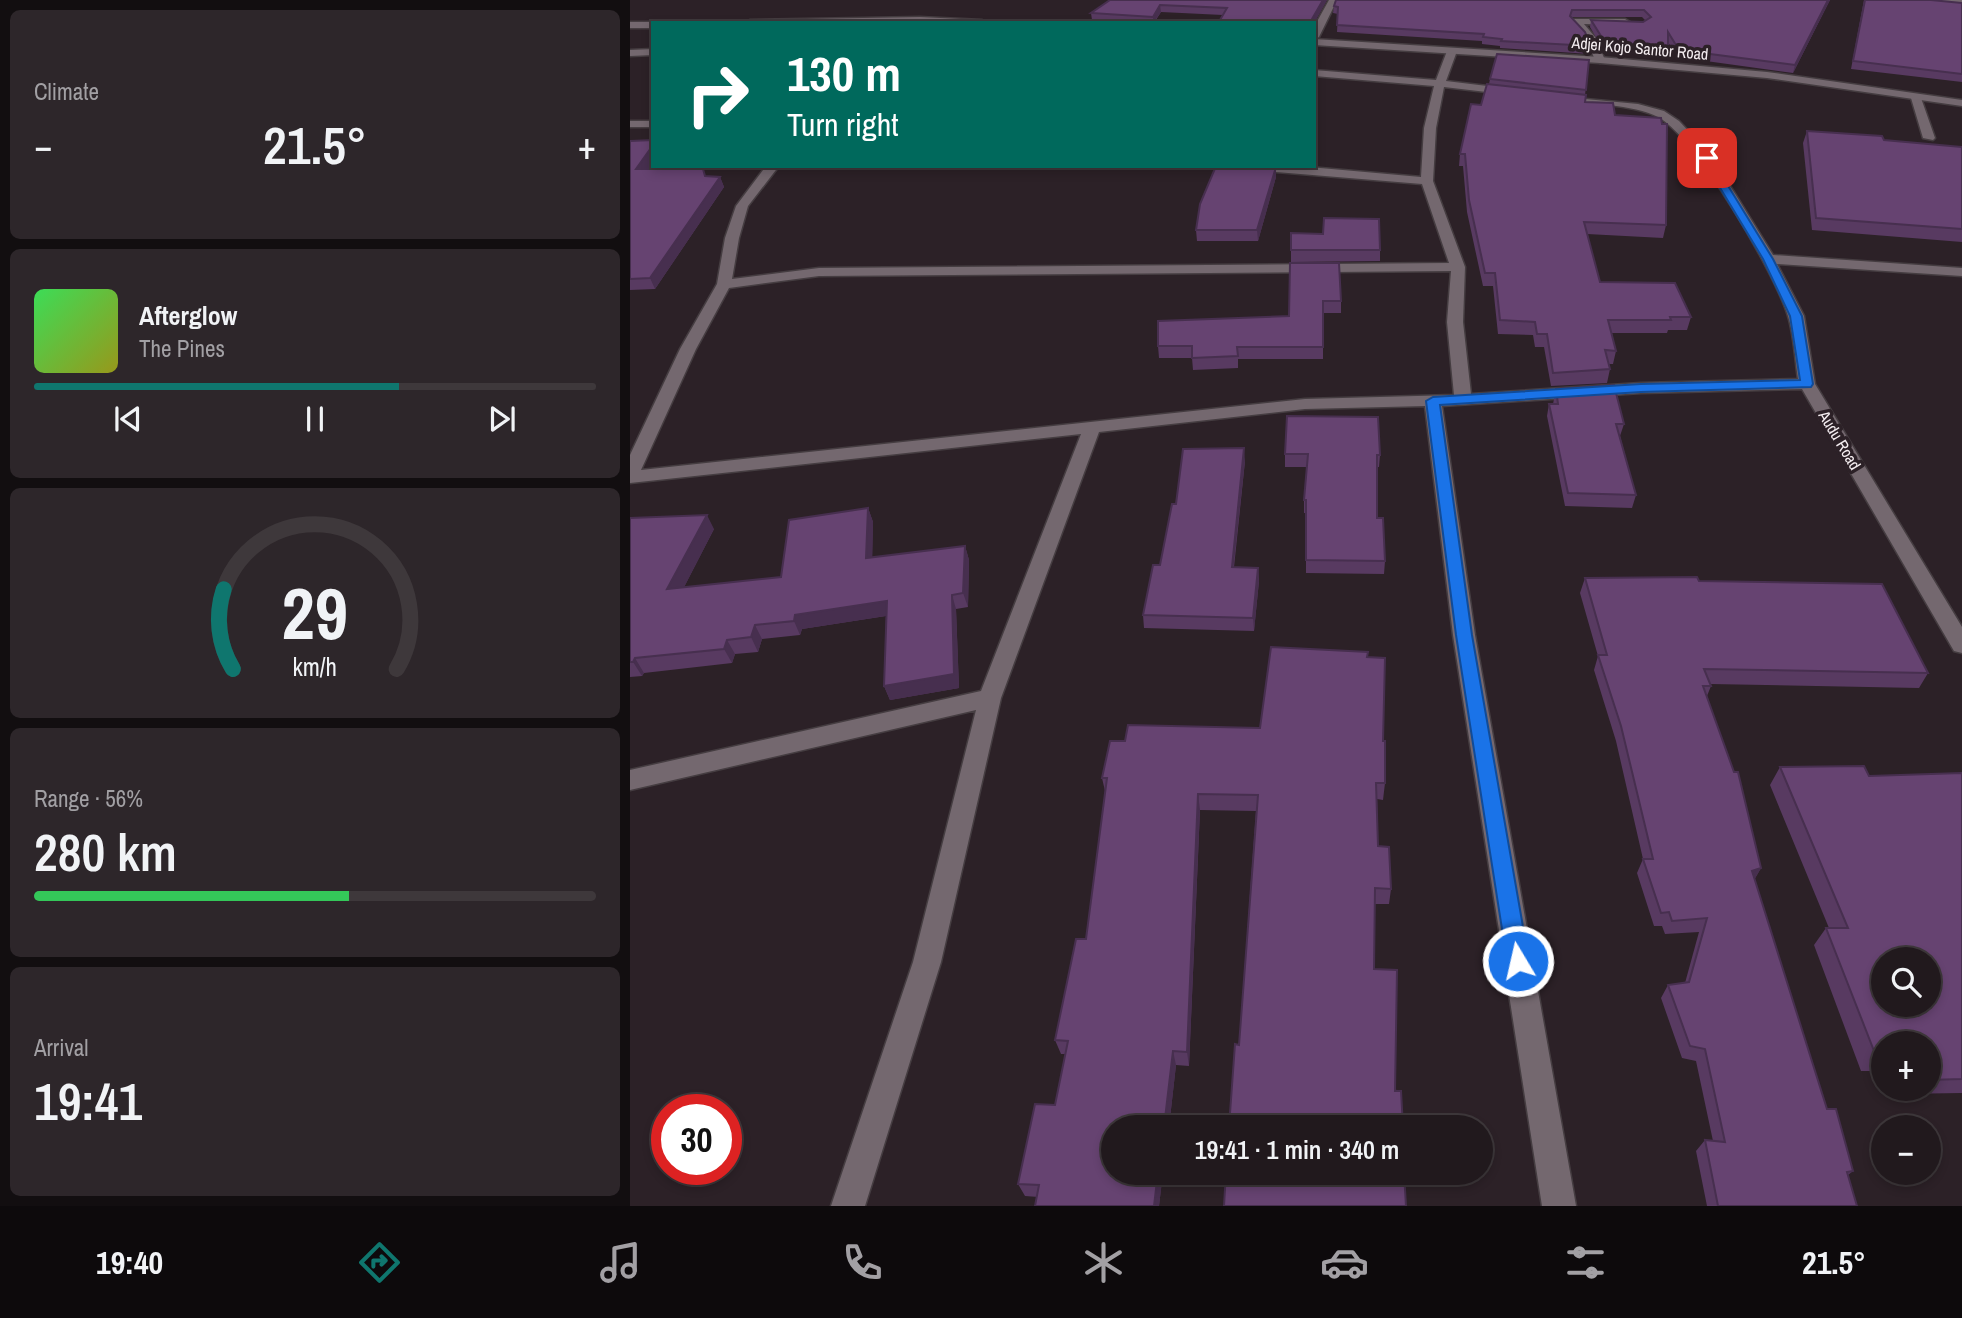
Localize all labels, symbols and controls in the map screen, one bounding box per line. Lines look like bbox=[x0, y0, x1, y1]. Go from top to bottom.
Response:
street label: Adjei Kojo Santor Road bbox=[1570, 31, 1709, 65]
text: 130 m bbox=[787, 40, 901, 106]
icon: right bbox=[672, 49, 763, 140]
text: Climate bbox=[34, 76, 99, 107]
text: Turn right bbox=[787, 103, 899, 146]
text: 21.5° bbox=[263, 110, 367, 180]
text: − bbox=[34, 120, 52, 171]
text: + bbox=[578, 120, 596, 171]
pin bbox=[1677, 128, 1737, 188]
icon: arrive bbox=[1688, 139, 1726, 177]
text: Afterglow bbox=[139, 298, 237, 333]
text: The Pines bbox=[139, 333, 225, 364]
icon: previous bbox=[109, 400, 147, 438]
icon: pause bbox=[296, 400, 334, 438]
icon: next bbox=[483, 400, 521, 438]
street label: Audu Road bbox=[1813, 405, 1866, 474]
text: 29 bbox=[282, 564, 348, 662]
text: km/h bbox=[293, 650, 337, 684]
text: Range · 56% bbox=[34, 783, 143, 814]
text: 280 km bbox=[34, 817, 177, 887]
position arrow bbox=[1481, 924, 1555, 998]
map controls bbox=[1871, 947, 1941, 1185]
button: search bbox=[1871, 947, 1941, 1017]
button: + bbox=[1871, 1031, 1941, 1101]
text: Arrival bbox=[34, 1032, 89, 1063]
text: 19:41 bbox=[34, 1066, 142, 1136]
speed limit sign: 30 bbox=[651, 1094, 742, 1185]
button: − bbox=[1871, 1115, 1941, 1185]
text: 19:41 · 1 min · 340 m bbox=[1195, 1132, 1399, 1167]
icon: directions bbox=[355, 1238, 404, 1287]
icon: music bbox=[596, 1238, 645, 1287]
icon: phone bbox=[838, 1238, 887, 1287]
icon: climate bbox=[1079, 1238, 1128, 1287]
icon: car bbox=[1320, 1238, 1369, 1287]
icon: filters bbox=[1561, 1238, 1610, 1287]
text: 19:40 bbox=[96, 1241, 163, 1284]
text: 21.5° bbox=[1802, 1241, 1866, 1284]

